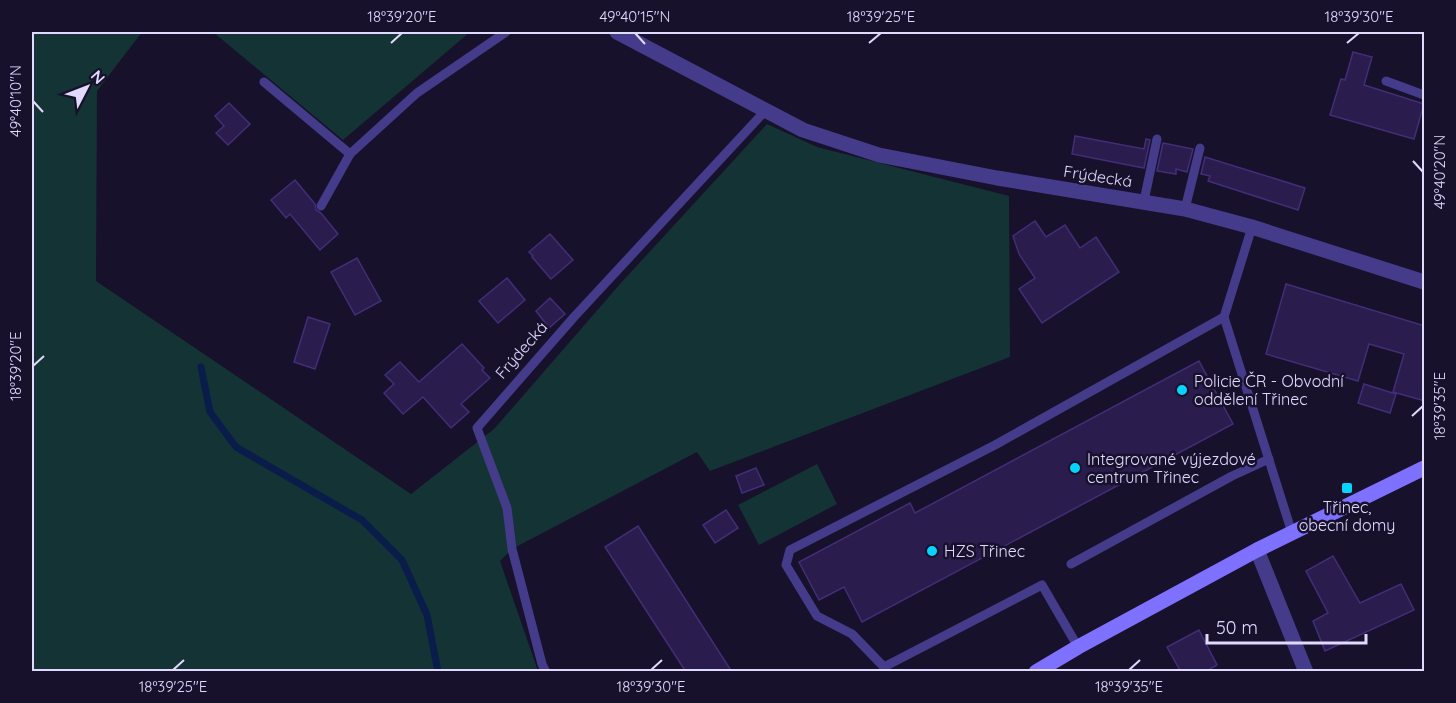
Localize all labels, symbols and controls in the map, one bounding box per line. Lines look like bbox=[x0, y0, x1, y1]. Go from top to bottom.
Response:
text: 18°39'20"E bbox=[367, 7, 437, 26]
text: 49°40'15"N bbox=[599, 7, 671, 26]
text: 18°39'25"E bbox=[847, 7, 915, 26]
text: 18°39'30"E bbox=[1325, 7, 1393, 26]
north arrow bbox=[57, 57, 117, 117]
text: 49°40'10"N bbox=[6, 65, 25, 137]
text: N bbox=[87, 66, 110, 88]
text: 49°40'20"N bbox=[1430, 135, 1449, 209]
street label: Frýdecká bbox=[1062, 161, 1134, 191]
street label: Frýdecká bbox=[491, 317, 551, 383]
text: 18°39'20"E bbox=[6, 331, 25, 401]
place label: Policie ČR - Obvodní oddělení Třinec bbox=[1194, 371, 1344, 409]
text: 18°39'35"E bbox=[1430, 372, 1449, 440]
marker: Policie ČR - Obvodní oddělení Třinec bbox=[1175, 383, 1189, 397]
place label: Integrované výjezdové centrum Třinec bbox=[1087, 449, 1256, 487]
marker: Integrované výjezdové centrum Třinec bbox=[1068, 461, 1082, 475]
marker: Třinec, obecní domy bbox=[1340, 481, 1354, 495]
place label: Třinec, obecní domy bbox=[1299, 497, 1395, 535]
place label: HZS Třinec bbox=[944, 541, 1025, 561]
marker: HZS Třinec bbox=[925, 544, 939, 558]
scale bar bbox=[1207, 607, 1366, 645]
text: 50 m bbox=[1216, 616, 1258, 639]
text: 18°39'25"E bbox=[139, 677, 207, 696]
text: 18°39'30"E bbox=[617, 677, 685, 696]
text: 18°39'35"E bbox=[1095, 677, 1163, 696]

